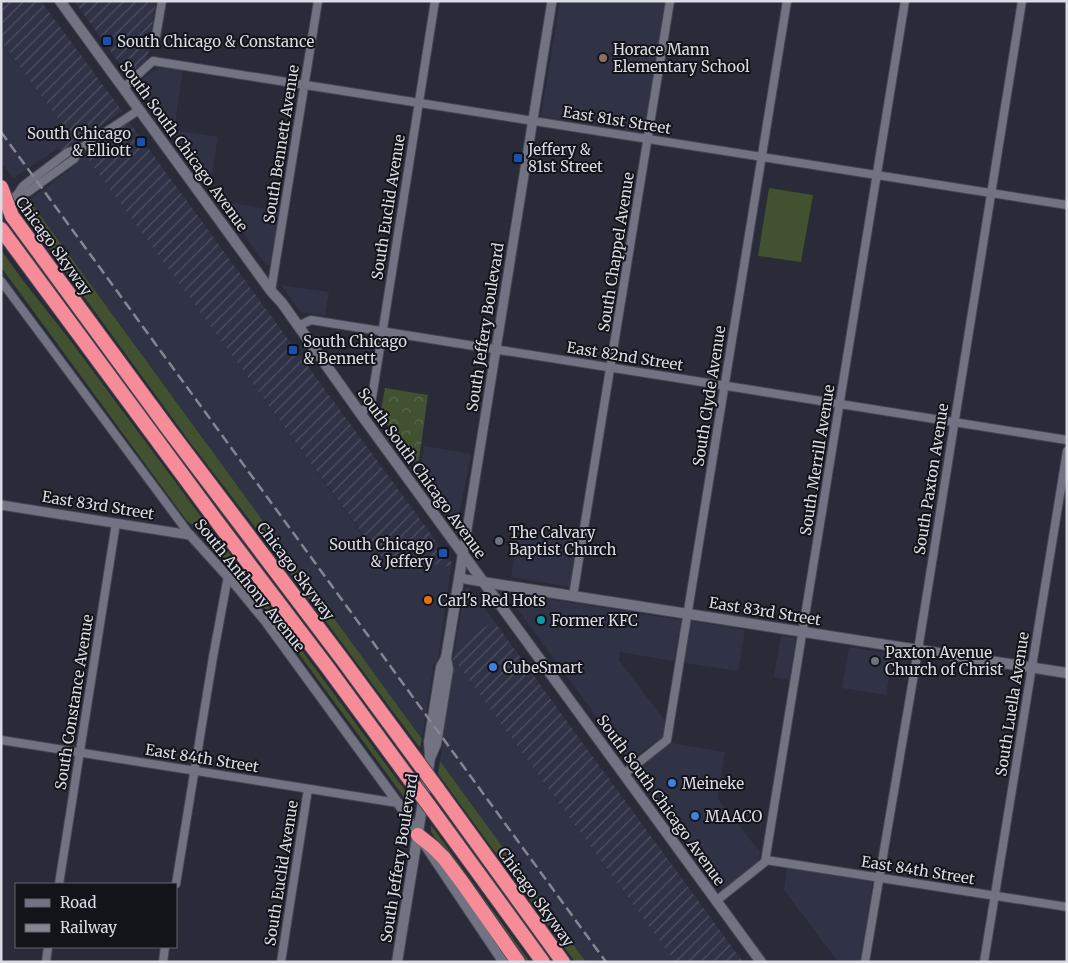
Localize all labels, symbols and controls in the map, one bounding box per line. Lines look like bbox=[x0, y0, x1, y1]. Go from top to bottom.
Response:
place label: South Chicago & Constance bbox=[117, 32, 315, 51]
marker: South Chicago & Constance bbox=[101, 35, 113, 47]
place label: Horace Mann Elementary School bbox=[613, 40, 750, 76]
marker: Horace Mann Elementary School bbox=[597, 52, 609, 64]
street label: South South Chicago Avenue bbox=[116, 57, 252, 235]
street label: South Bennett Avenue bbox=[259, 63, 303, 225]
street label: East 81st Street bbox=[561, 102, 673, 138]
place label: South Chicago & Elliott bbox=[27, 124, 131, 160]
street label: South Euclid Avenue bbox=[367, 133, 409, 281]
marker: South Chicago & Elliott bbox=[135, 136, 147, 148]
place label: Jeffery & 81st Street bbox=[527, 140, 603, 176]
marker: Jeffery & 81st Street bbox=[512, 152, 524, 164]
street label: South Chappel Avenue bbox=[594, 171, 638, 333]
street label: Chicago Skyway bbox=[12, 193, 96, 300]
street label: South Jeffery Boulevard bbox=[462, 241, 508, 413]
street label: South Clyde Avenue bbox=[688, 324, 730, 468]
place label: South Chicago & Bennett bbox=[303, 332, 407, 368]
street label: East 82nd Street bbox=[565, 337, 685, 375]
marker: South Chicago & Bennett bbox=[287, 344, 299, 356]
street label: South Merrill Avenue bbox=[796, 383, 838, 537]
street label: South South Chicago Avenue bbox=[354, 384, 490, 562]
street label: South Paxton Avenue bbox=[910, 402, 952, 556]
street label: East 83rd Street bbox=[41, 487, 156, 523]
street label: South Anthony Avenue bbox=[191, 515, 310, 655]
street label: Chicago Skyway bbox=[253, 518, 339, 624]
place label: The Calvary Baptist Church bbox=[509, 523, 616, 559]
place label: South Chicago & Jeffery bbox=[329, 535, 433, 571]
marker: The Calvary Baptist Church bbox=[493, 535, 505, 547]
marker: South Chicago & Jeffery bbox=[437, 547, 449, 559]
place label: Carl's Red Hots bbox=[438, 591, 546, 610]
street label: East 83rd Street bbox=[708, 593, 823, 629]
marker: Carl's Red Hots bbox=[422, 594, 434, 606]
place label: Former KFC bbox=[551, 611, 638, 630]
street label: South Constance Avenue bbox=[51, 613, 97, 791]
marker: Former KFC bbox=[535, 614, 547, 626]
street label: South Luella Avenue bbox=[991, 630, 1033, 778]
place label: Paxton Avenue Church of Christ bbox=[885, 643, 1003, 679]
marker: Paxton Avenue Church of Christ bbox=[869, 655, 881, 667]
place label: CubeSmart bbox=[503, 658, 583, 677]
marker: CubeSmart bbox=[487, 661, 499, 673]
street label: South South Chicago Avenue bbox=[593, 711, 729, 889]
street label: East 84th Street bbox=[144, 740, 260, 776]
street label: South Jeffery Boulevard bbox=[376, 772, 422, 944]
place label: Meineke bbox=[682, 774, 744, 793]
marker: Meineke bbox=[666, 777, 678, 789]
street label: South Euclid Avenue bbox=[260, 799, 302, 947]
place label: MAACO bbox=[705, 807, 762, 826]
marker: MAACO bbox=[689, 810, 701, 822]
street label: Chicago Skyway bbox=[494, 844, 578, 951]
street label: East 84th Street bbox=[860, 852, 976, 888]
legend bbox=[15, 883, 178, 948]
text: Road bbox=[60, 893, 96, 912]
text: Railway bbox=[60, 918, 117, 937]

